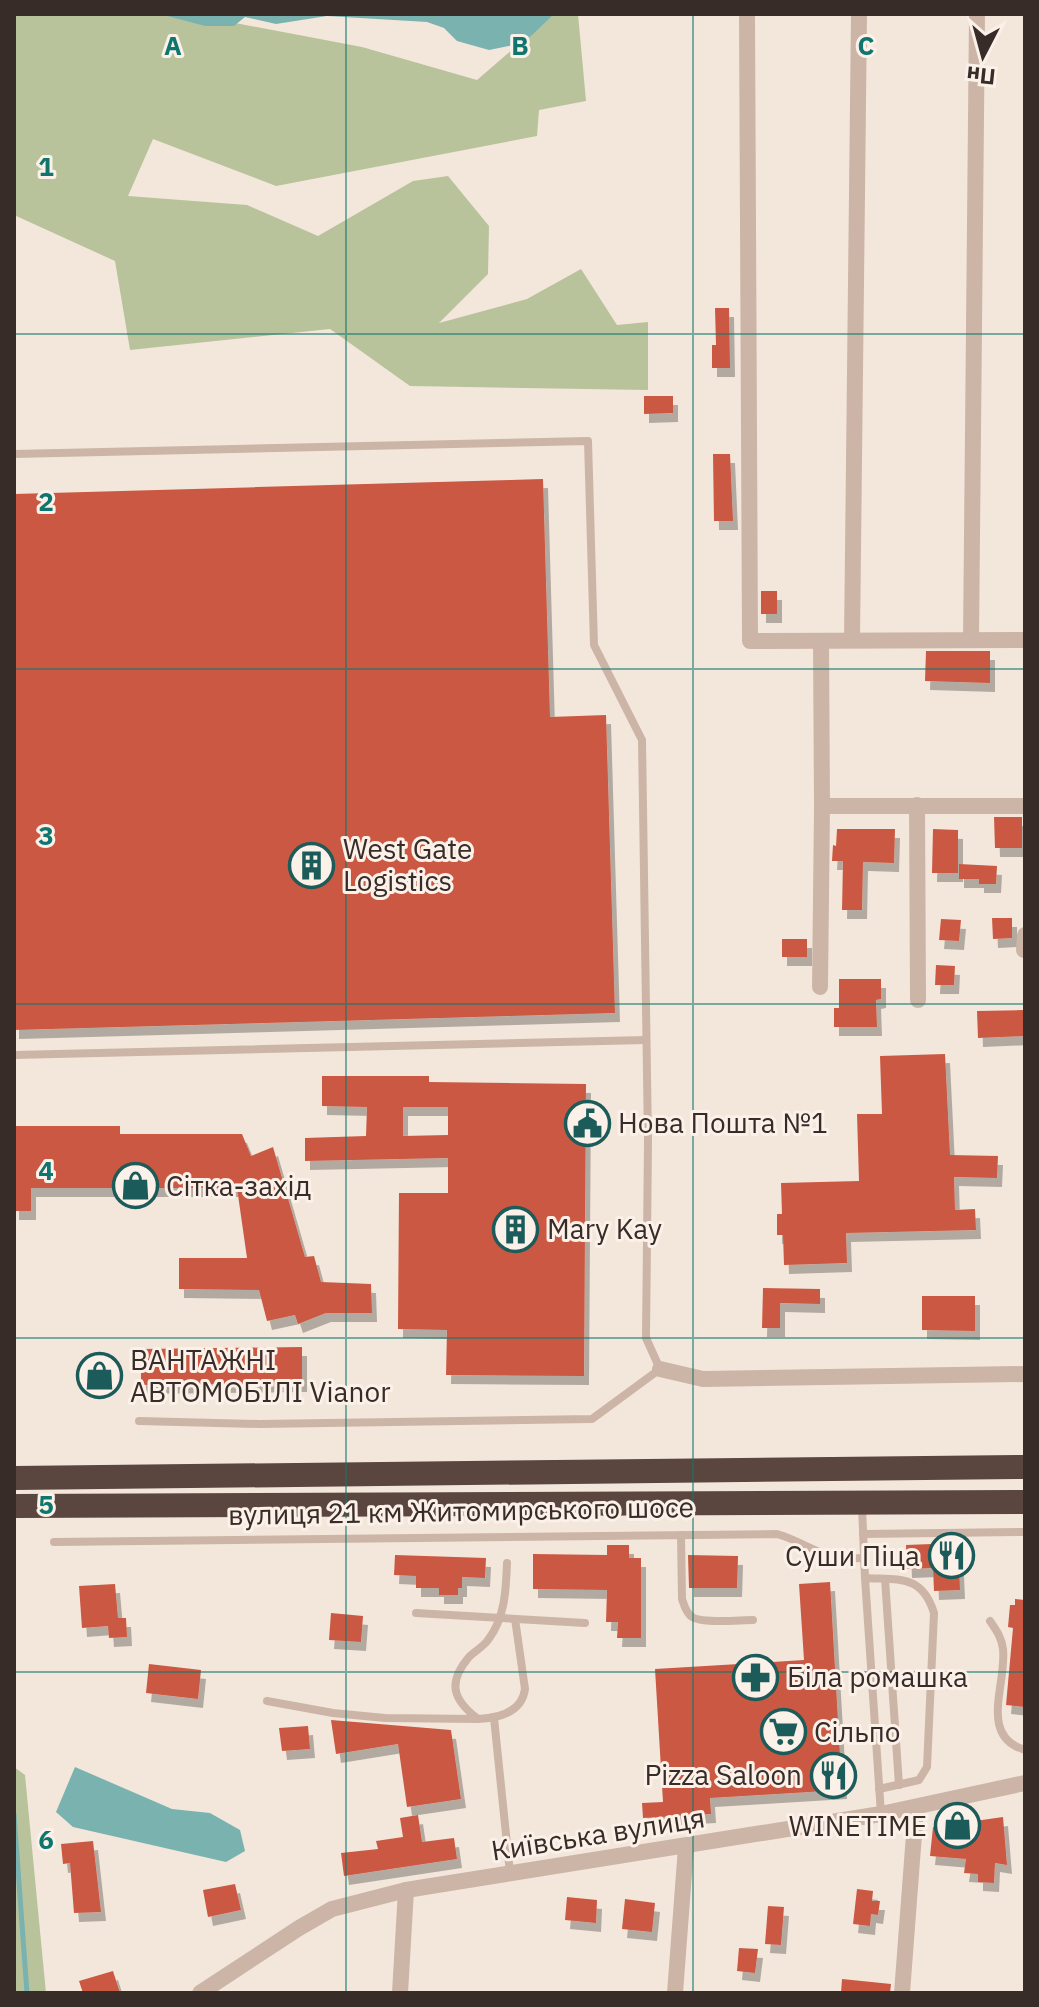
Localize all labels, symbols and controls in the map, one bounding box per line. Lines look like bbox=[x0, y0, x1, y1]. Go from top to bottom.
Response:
north arrow bbox=[943, 16, 1023, 96]
text: A bbox=[164, 28, 182, 62]
text: B bbox=[511, 28, 529, 62]
text: C bbox=[858, 28, 875, 62]
text: Пн bbox=[965, 60, 997, 92]
text: 1 bbox=[38, 149, 54, 183]
text: 2 bbox=[38, 484, 54, 518]
text: 3 bbox=[38, 818, 54, 852]
place label: West Gate Logistics bbox=[343, 830, 472, 899]
building icon: West Gate Logistics bbox=[288, 841, 336, 889]
public building icon: Нова Пошта №1 bbox=[563, 1099, 611, 1147]
place label: Нова Пошта №1 bbox=[618, 1104, 828, 1141]
text: 4 bbox=[38, 1153, 54, 1187]
shop icon: Сітка-захід bbox=[111, 1162, 159, 1210]
place label: Сітка-захід bbox=[166, 1167, 311, 1204]
building icon: Mary Kay bbox=[492, 1205, 540, 1253]
place label: Mary Kay bbox=[547, 1210, 662, 1247]
place label: ВАНТАЖНІ АВТОМОБІЛІ Vianor bbox=[130, 1341, 390, 1410]
shop icon: ВАНТАЖНІ АВТОМОБІЛІ Vianor bbox=[75, 1352, 123, 1400]
text: 5 bbox=[38, 1487, 54, 1521]
street label: вулиця 21 км Житомирського шосе bbox=[228, 1488, 694, 1533]
restaurant icon: Суши Піца bbox=[927, 1532, 975, 1580]
place label: Суши Піца bbox=[785, 1537, 920, 1574]
pharmacy icon: Біла ромашка bbox=[732, 1653, 780, 1701]
place label: Біла ромашка bbox=[787, 1658, 968, 1695]
supermarket icon: Сільпо bbox=[759, 1708, 807, 1756]
place label: Сільпо bbox=[814, 1713, 901, 1750]
restaurant icon: Pizza Saloon bbox=[809, 1751, 857, 1799]
place label: Pizza Saloon bbox=[644, 1756, 802, 1793]
street label: Київська вулиця bbox=[489, 1798, 707, 1869]
shop icon: WINETIME bbox=[934, 1802, 982, 1850]
place label: WINETIME bbox=[789, 1807, 927, 1844]
text: 6 bbox=[38, 1822, 54, 1856]

